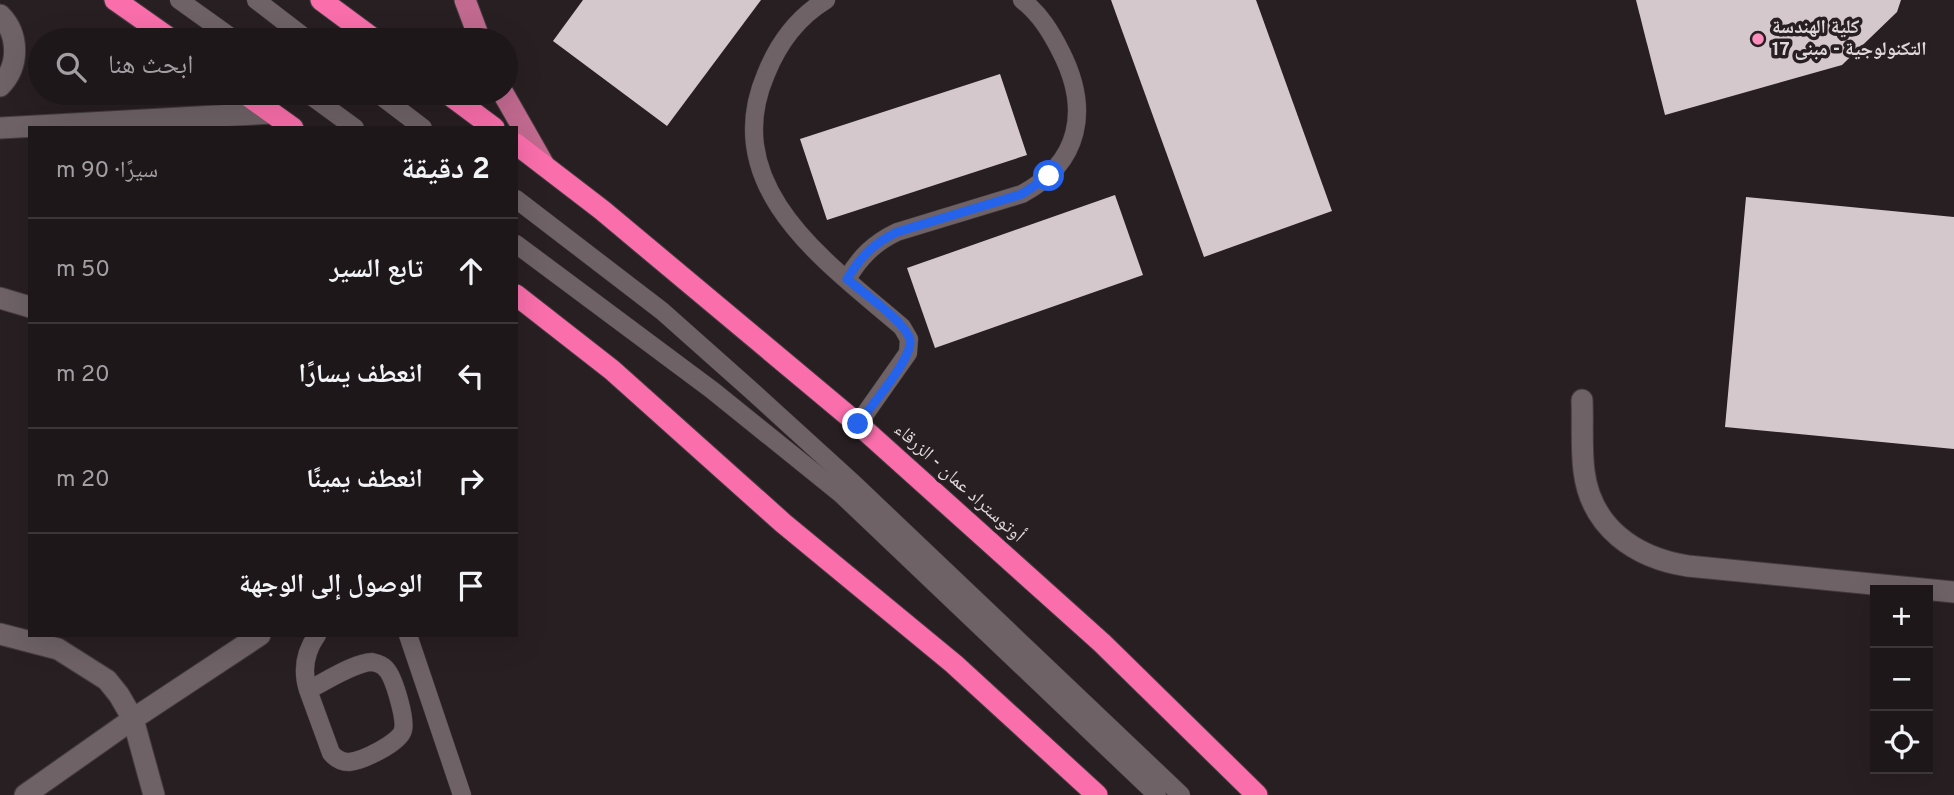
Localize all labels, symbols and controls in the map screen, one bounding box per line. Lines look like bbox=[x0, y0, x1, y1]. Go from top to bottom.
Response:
place label: كلية الهندسة التكنولوجية - مبنى 17 bbox=[1772, 16, 1927, 62]
search box bbox=[28, 28, 518, 105]
marker: كلية الهندسة التكنولوجية - مبنى 17 bbox=[1750, 31, 1766, 47]
icon: search bbox=[52, 48, 90, 86]
text: ابحث هنا bbox=[108, 50, 193, 83]
text: 2 دقيقة bbox=[401, 152, 490, 189]
text: سيرًا · 90 m bbox=[56, 157, 158, 186]
route start bbox=[1033, 160, 1064, 191]
icon: ahead bbox=[452, 252, 490, 290]
text: تابع السير bbox=[330, 254, 423, 287]
text: 50 m bbox=[56, 256, 110, 285]
icon: left bbox=[452, 357, 490, 395]
text: انعطف يسارًا bbox=[299, 359, 423, 392]
text: 20 m bbox=[56, 361, 110, 390]
route end bbox=[842, 408, 873, 439]
street label: أوتوستراد عمان - الزرقاء bbox=[889, 418, 1030, 548]
icon: right bbox=[452, 462, 490, 500]
text: انعطف يمينًا bbox=[306, 464, 423, 497]
text: 20 m bbox=[56, 466, 110, 495]
icon: arrive bbox=[452, 567, 490, 605]
text: الوصول إلى الوجهة bbox=[239, 569, 423, 602]
map controls bbox=[1870, 585, 1933, 774]
button: + bbox=[1870, 585, 1933, 648]
button: − bbox=[1870, 648, 1933, 711]
button: locate bbox=[1870, 711, 1933, 774]

